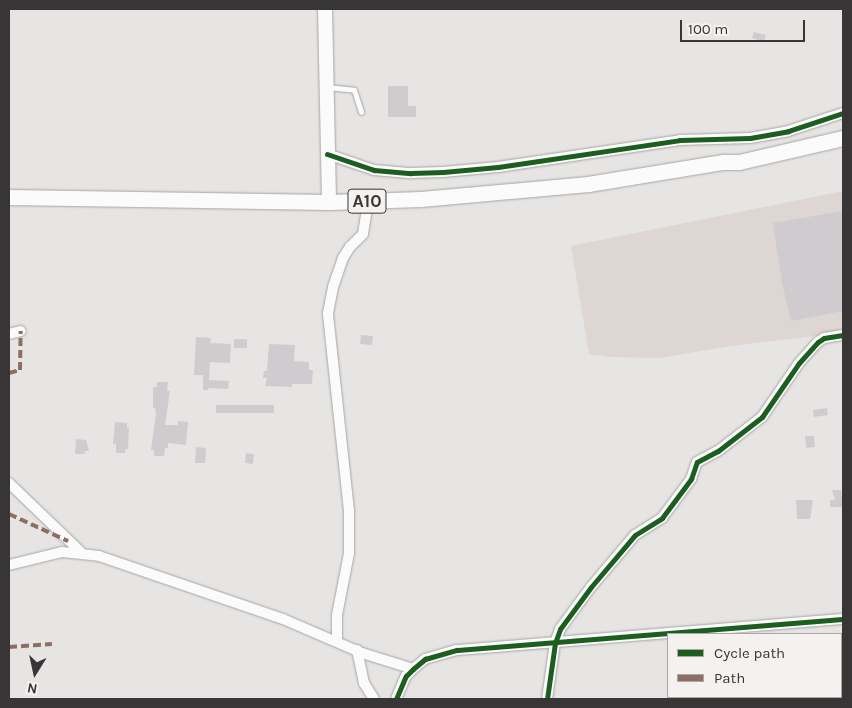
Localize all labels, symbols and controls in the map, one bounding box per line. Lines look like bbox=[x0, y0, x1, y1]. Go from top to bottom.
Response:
scale bar bbox=[682, 10, 807, 42]
text: 100 m bbox=[688, 20, 728, 38]
road number: A10 bbox=[347, 186, 387, 217]
legend bbox=[667, 633, 842, 698]
text: Cycle path bbox=[714, 644, 785, 662]
north arrow bbox=[10, 648, 60, 698]
text: Path bbox=[714, 669, 745, 687]
text: N bbox=[26, 679, 39, 698]

